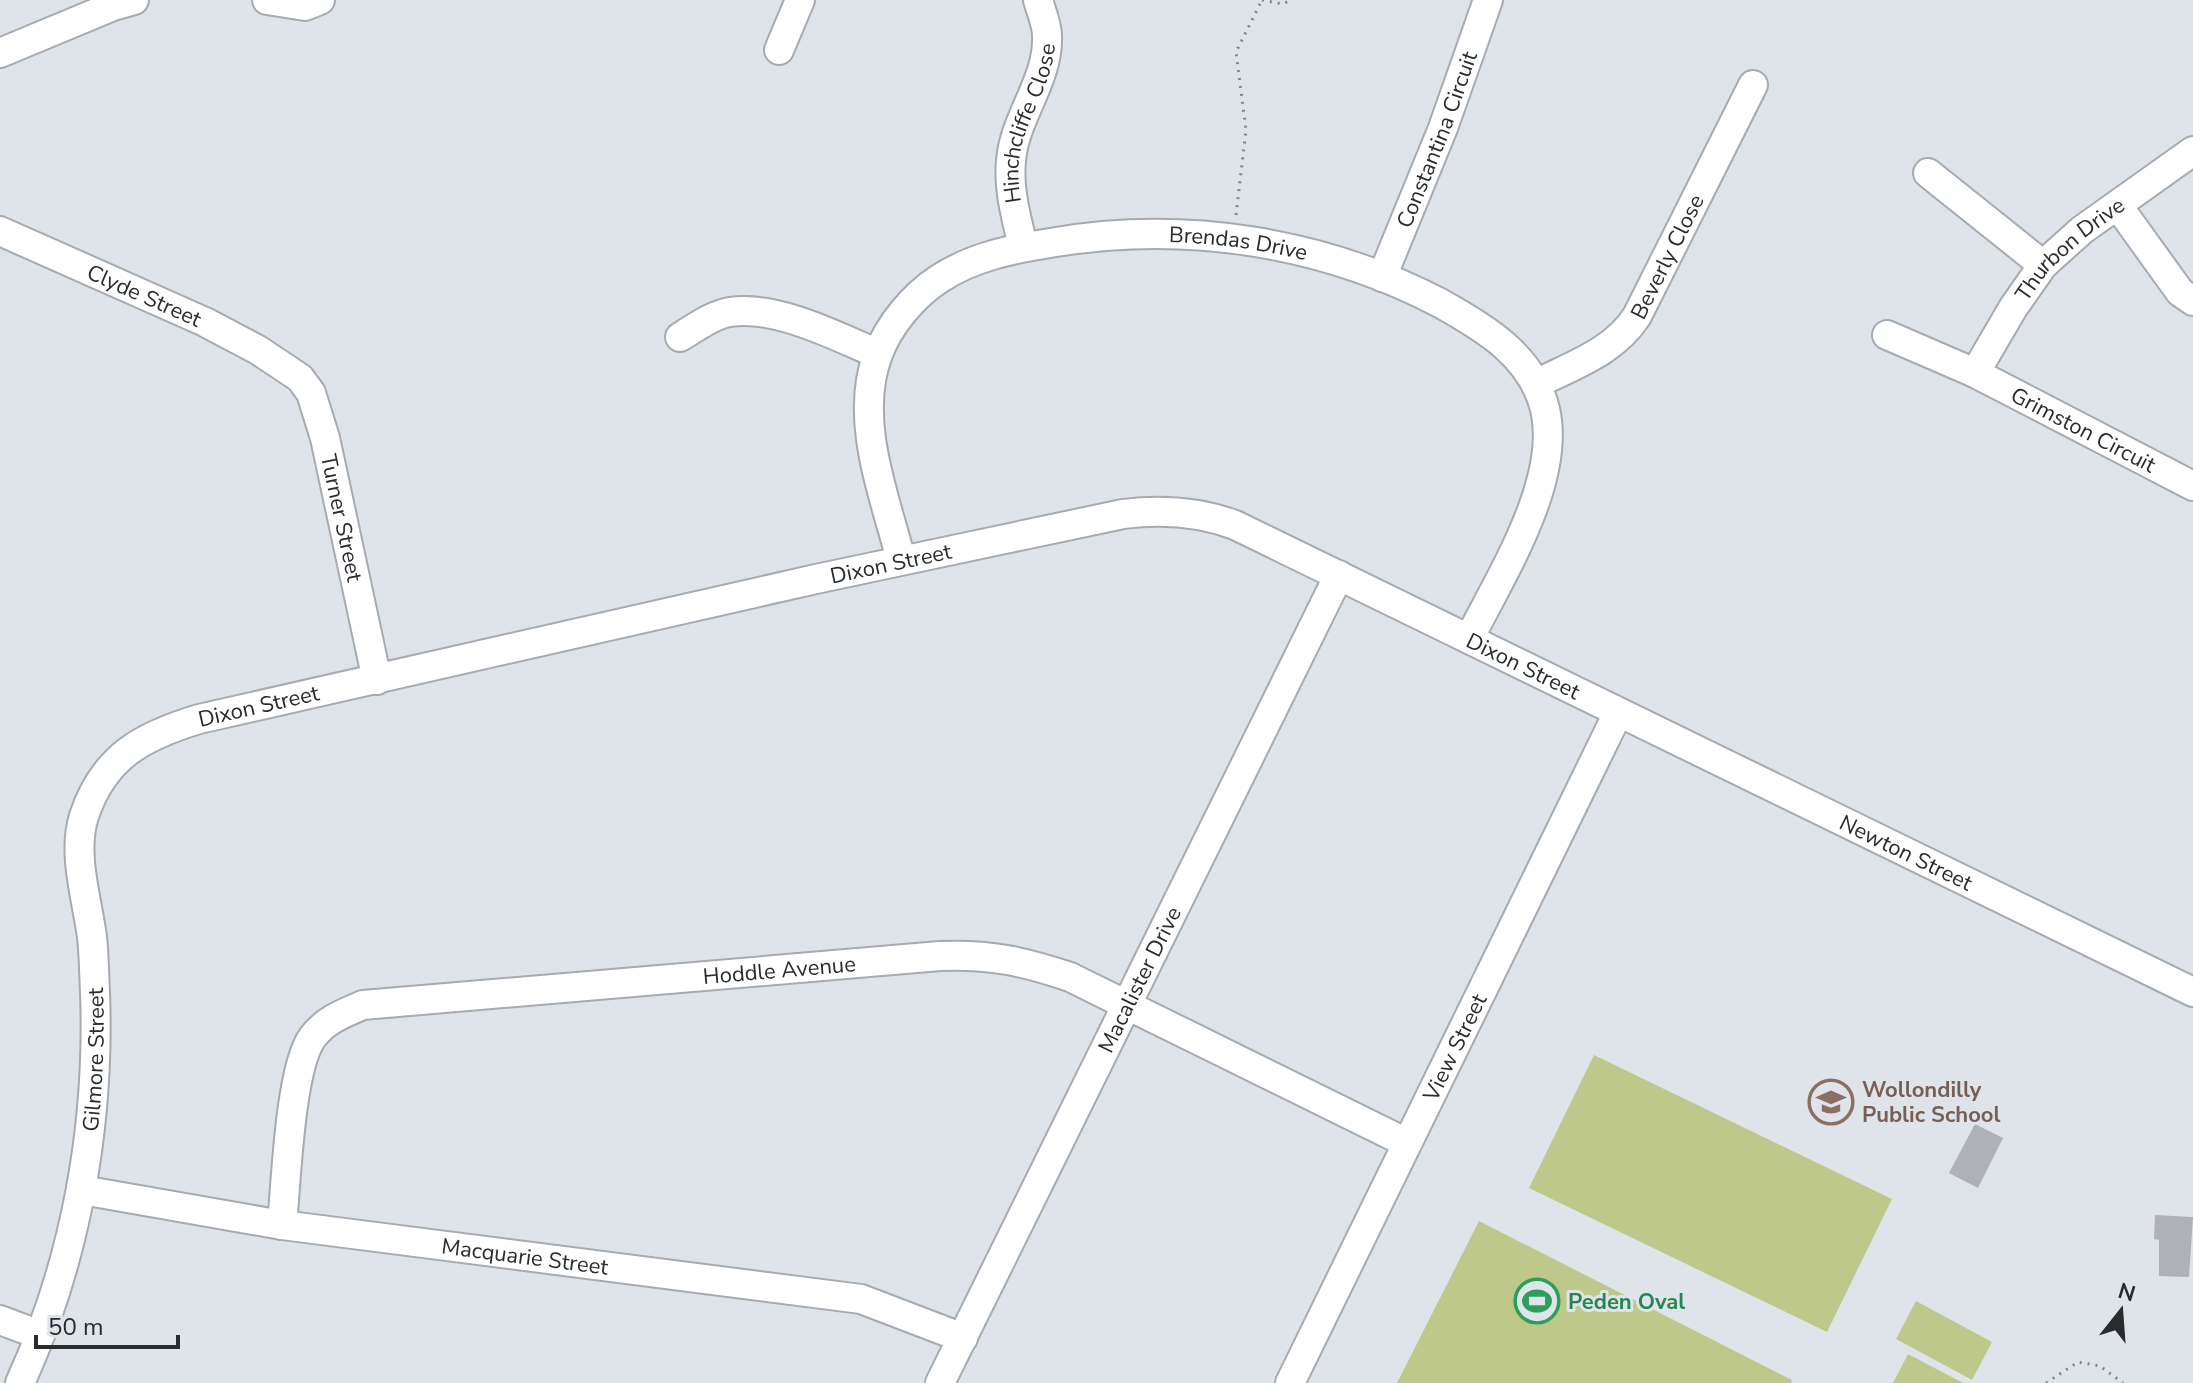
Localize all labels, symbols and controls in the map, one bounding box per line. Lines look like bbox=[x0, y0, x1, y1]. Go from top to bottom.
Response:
street label: Hinchcliffe Close bbox=[996, 42, 1063, 205]
street label: Constantina Circuit bbox=[1390, 47, 1485, 233]
street label: Beverly Close bbox=[1624, 189, 1712, 325]
street label: Thurbon Drive bbox=[2008, 190, 2131, 307]
street label: Brendas Drive bbox=[1168, 220, 1311, 268]
street label: Clyde Street bbox=[82, 257, 206, 335]
street label: Grimston Circuit bbox=[2005, 380, 2161, 480]
street label: Turner Street bbox=[313, 451, 370, 585]
street label: Dixon Street bbox=[827, 537, 955, 592]
street label: Dixon Street bbox=[1461, 626, 1585, 707]
street label: Dixon Street bbox=[195, 678, 322, 735]
street label: Newton Street bbox=[1834, 808, 1978, 898]
street label: Macalister Drive bbox=[1091, 902, 1189, 1058]
street label: Hoddle Avenue bbox=[702, 949, 857, 992]
street label: Gilmore Street bbox=[76, 987, 112, 1133]
street label: View Street bbox=[1416, 989, 1494, 1107]
place label: Wollondilly Public School bbox=[1862, 1075, 2001, 1130]
school or university icon: Wollondilly Public School bbox=[1807, 1078, 1855, 1126]
street label: Macquarie Street bbox=[440, 1232, 610, 1283]
north arrow bbox=[2081, 1271, 2161, 1351]
text: N bbox=[2114, 1276, 2139, 1310]
sports icon: Peden Oval bbox=[1513, 1277, 1561, 1325]
place label: Peden Oval bbox=[1568, 1287, 1685, 1317]
scale bar bbox=[36, 1299, 178, 1349]
text: 50 m bbox=[48, 1311, 104, 1343]

